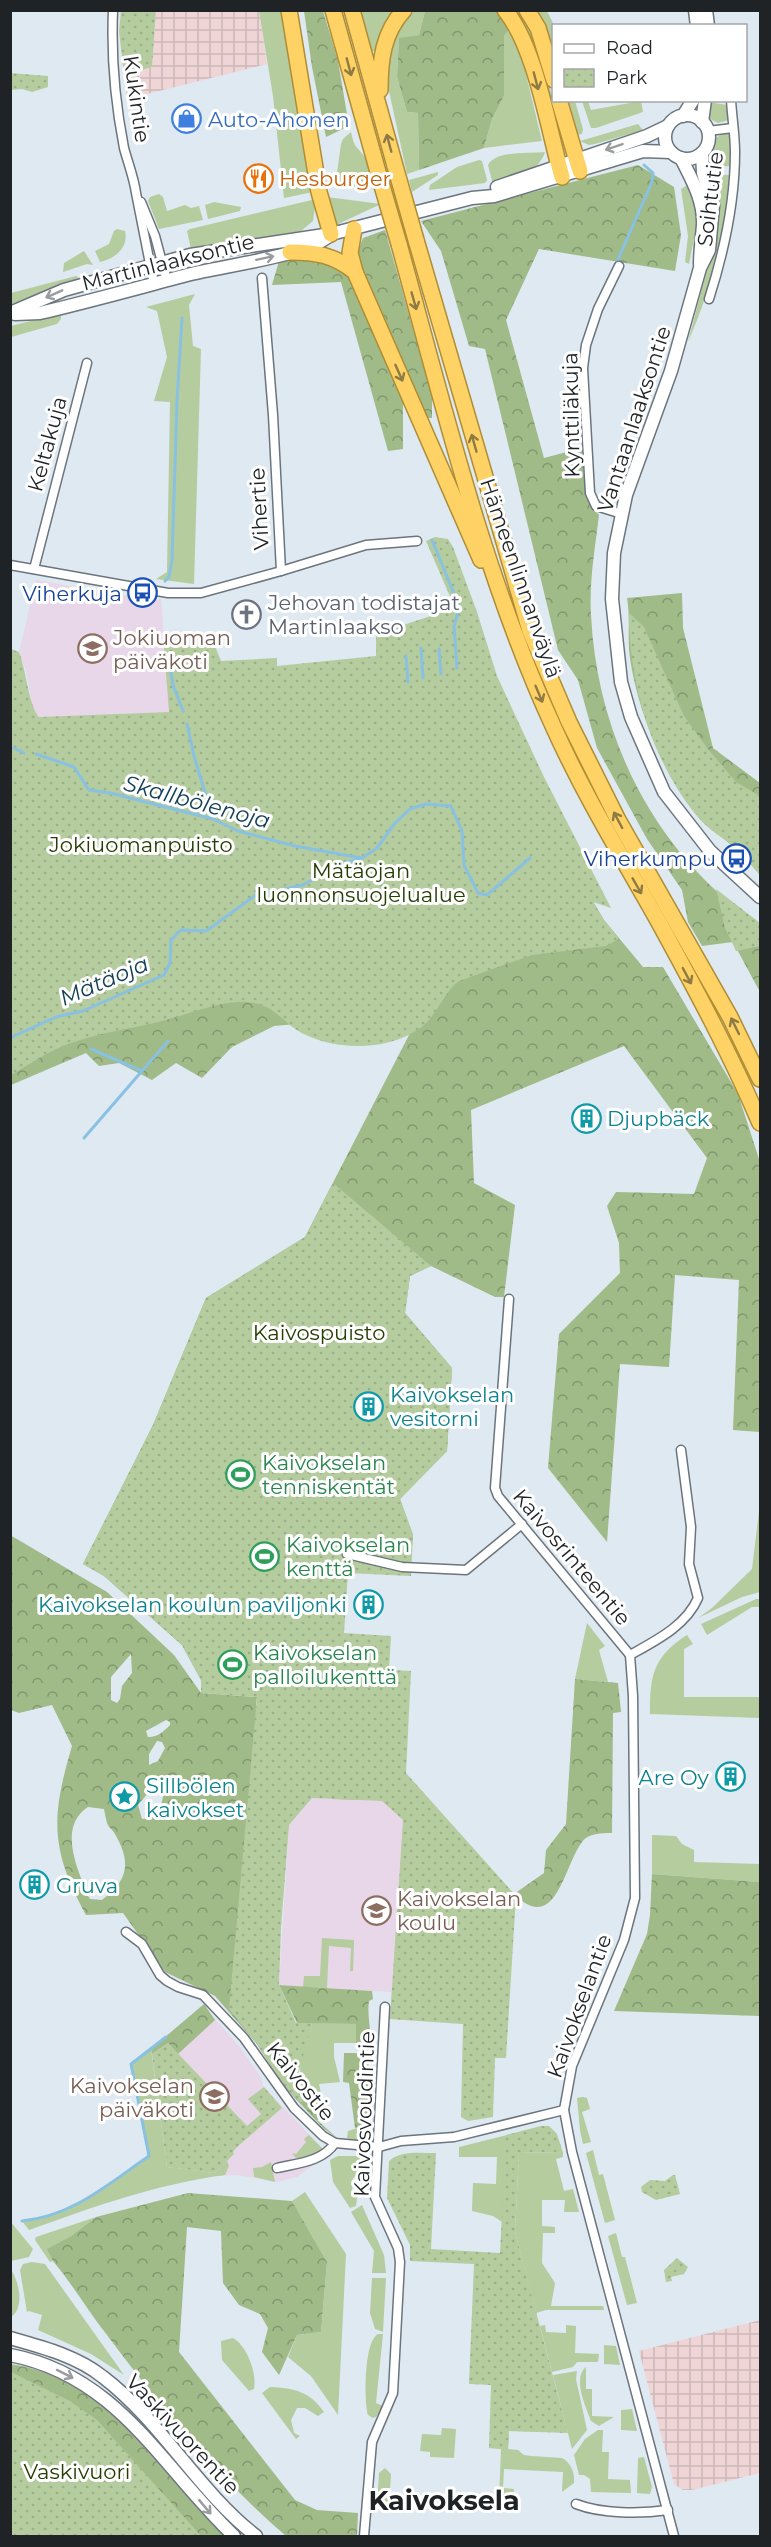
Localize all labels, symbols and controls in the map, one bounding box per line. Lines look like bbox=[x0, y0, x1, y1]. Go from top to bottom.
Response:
legend bbox=[552, 24, 747, 102]
text: Road bbox=[606, 37, 653, 59]
street label: Kukintie bbox=[119, 54, 155, 144]
one-way arrow bbox=[343, 57, 355, 76]
text: Park bbox=[606, 67, 647, 89]
one-way arrow bbox=[531, 72, 542, 91]
shop icon: Auto-Ahonen bbox=[171, 103, 203, 135]
place label: Auto-Ahonen bbox=[208, 107, 350, 132]
one-way arrow bbox=[383, 134, 394, 153]
one-way arrow bbox=[605, 143, 624, 154]
street label: Soihtutie bbox=[692, 150, 728, 248]
restaurant icon: Hesburger bbox=[242, 162, 274, 194]
place label: Hesburger bbox=[279, 166, 391, 191]
street label: Martinlaaksontie bbox=[79, 229, 257, 295]
one-way arrow bbox=[255, 252, 275, 263]
one-way arrow bbox=[45, 289, 63, 300]
one-way arrow bbox=[409, 291, 421, 310]
street label: Vantaanlaaksontie bbox=[592, 323, 676, 515]
street label: Kynttiläkuja bbox=[557, 352, 585, 478]
one-way arrow bbox=[394, 364, 405, 382]
street label: Keltakuja bbox=[22, 394, 72, 494]
one-way arrow bbox=[468, 434, 479, 453]
street label: Vihertie bbox=[244, 467, 274, 551]
street label: Hämeenlinnanväylä bbox=[475, 475, 567, 681]
bus stop icon: Viherkuja bbox=[127, 577, 159, 609]
place label: Viherkuja bbox=[22, 581, 122, 606]
place label: Jehovan todistajat Martinlaakso bbox=[267, 590, 460, 639]
church icon: Jehovan todistajat Martinlaakso bbox=[231, 598, 263, 630]
place label: Jokiuoman päiväkoti bbox=[112, 625, 231, 674]
school or university icon: Jokiuoman päiväkoti bbox=[76, 633, 108, 665]
one-way arrow bbox=[534, 684, 545, 702]
water label: Skallbölenoja bbox=[121, 770, 273, 834]
one-way arrow bbox=[612, 812, 624, 829]
park label: Jokiuomanpuisto bbox=[48, 832, 233, 857]
bus stop icon: Viherkumpu bbox=[721, 842, 753, 874]
place label: Viherkumpu bbox=[584, 846, 716, 871]
park label: Mätäojan luonnonsuojelualue bbox=[256, 858, 466, 907]
one-way arrow bbox=[631, 877, 643, 894]
water label: Mätäoja bbox=[55, 950, 153, 1012]
one-way arrow bbox=[682, 966, 693, 984]
one-way arrow bbox=[728, 1018, 740, 1036]
building icon: Djupbäck bbox=[570, 1102, 602, 1134]
place label: Djupbäck bbox=[607, 1106, 710, 1131]
park label: Kaivospuisto bbox=[253, 1320, 385, 1345]
place label: Kaivokselan vesitorni bbox=[390, 1382, 514, 1431]
building icon: Kaivokselan vesitorni bbox=[353, 1390, 385, 1422]
place label: Kaivokselan tenniskentät bbox=[262, 1450, 395, 1499]
sports icon: Kaivokselan tenniskentät bbox=[225, 1458, 257, 1490]
street label: Kaivosrinteentie bbox=[508, 1484, 636, 1630]
place label: Kaivokselan kenttä bbox=[286, 1532, 410, 1581]
sports icon: Kaivokselan kenttä bbox=[249, 1540, 281, 1572]
building icon: Kaivokselan koulun paviljonki bbox=[352, 1588, 384, 1620]
place label: Kaivokselan koulun paviljonki bbox=[38, 1592, 347, 1617]
place label: Kaivokselan palloilukenttä bbox=[253, 1640, 397, 1689]
sports icon: Kaivokselan palloilukenttä bbox=[216, 1648, 248, 1680]
building icon: Are Oy bbox=[714, 1761, 746, 1793]
place label: Are Oy bbox=[639, 1765, 710, 1790]
place label: Sillbölen kaivokset bbox=[146, 1773, 244, 1822]
place icon: Sillbölen kaivokset bbox=[109, 1781, 141, 1813]
building icon: Gruva bbox=[19, 1869, 51, 1901]
place label: Gruva bbox=[56, 1873, 118, 1898]
place label: Kaivokselan koulu bbox=[397, 1886, 521, 1935]
school or university icon: Kaivokselan koulu bbox=[360, 1894, 392, 1926]
street label: Kaivokselantie bbox=[541, 1931, 617, 2081]
street label: Kaivosvoudintie bbox=[349, 2030, 379, 2198]
street label: Kaivostie bbox=[262, 2037, 340, 2125]
place label: Kaivokselan päiväkoti bbox=[70, 2073, 194, 2122]
school or university icon: Kaivokselan päiväkoti bbox=[199, 2081, 231, 2113]
one-way arrow bbox=[56, 2369, 74, 2380]
street label: Vaskivuorentie bbox=[121, 2369, 245, 2499]
park label: Vaskivuori bbox=[24, 2459, 130, 2484]
district label: Kaivoksela bbox=[368, 2484, 520, 2517]
one-way arrow bbox=[198, 2499, 212, 2514]

